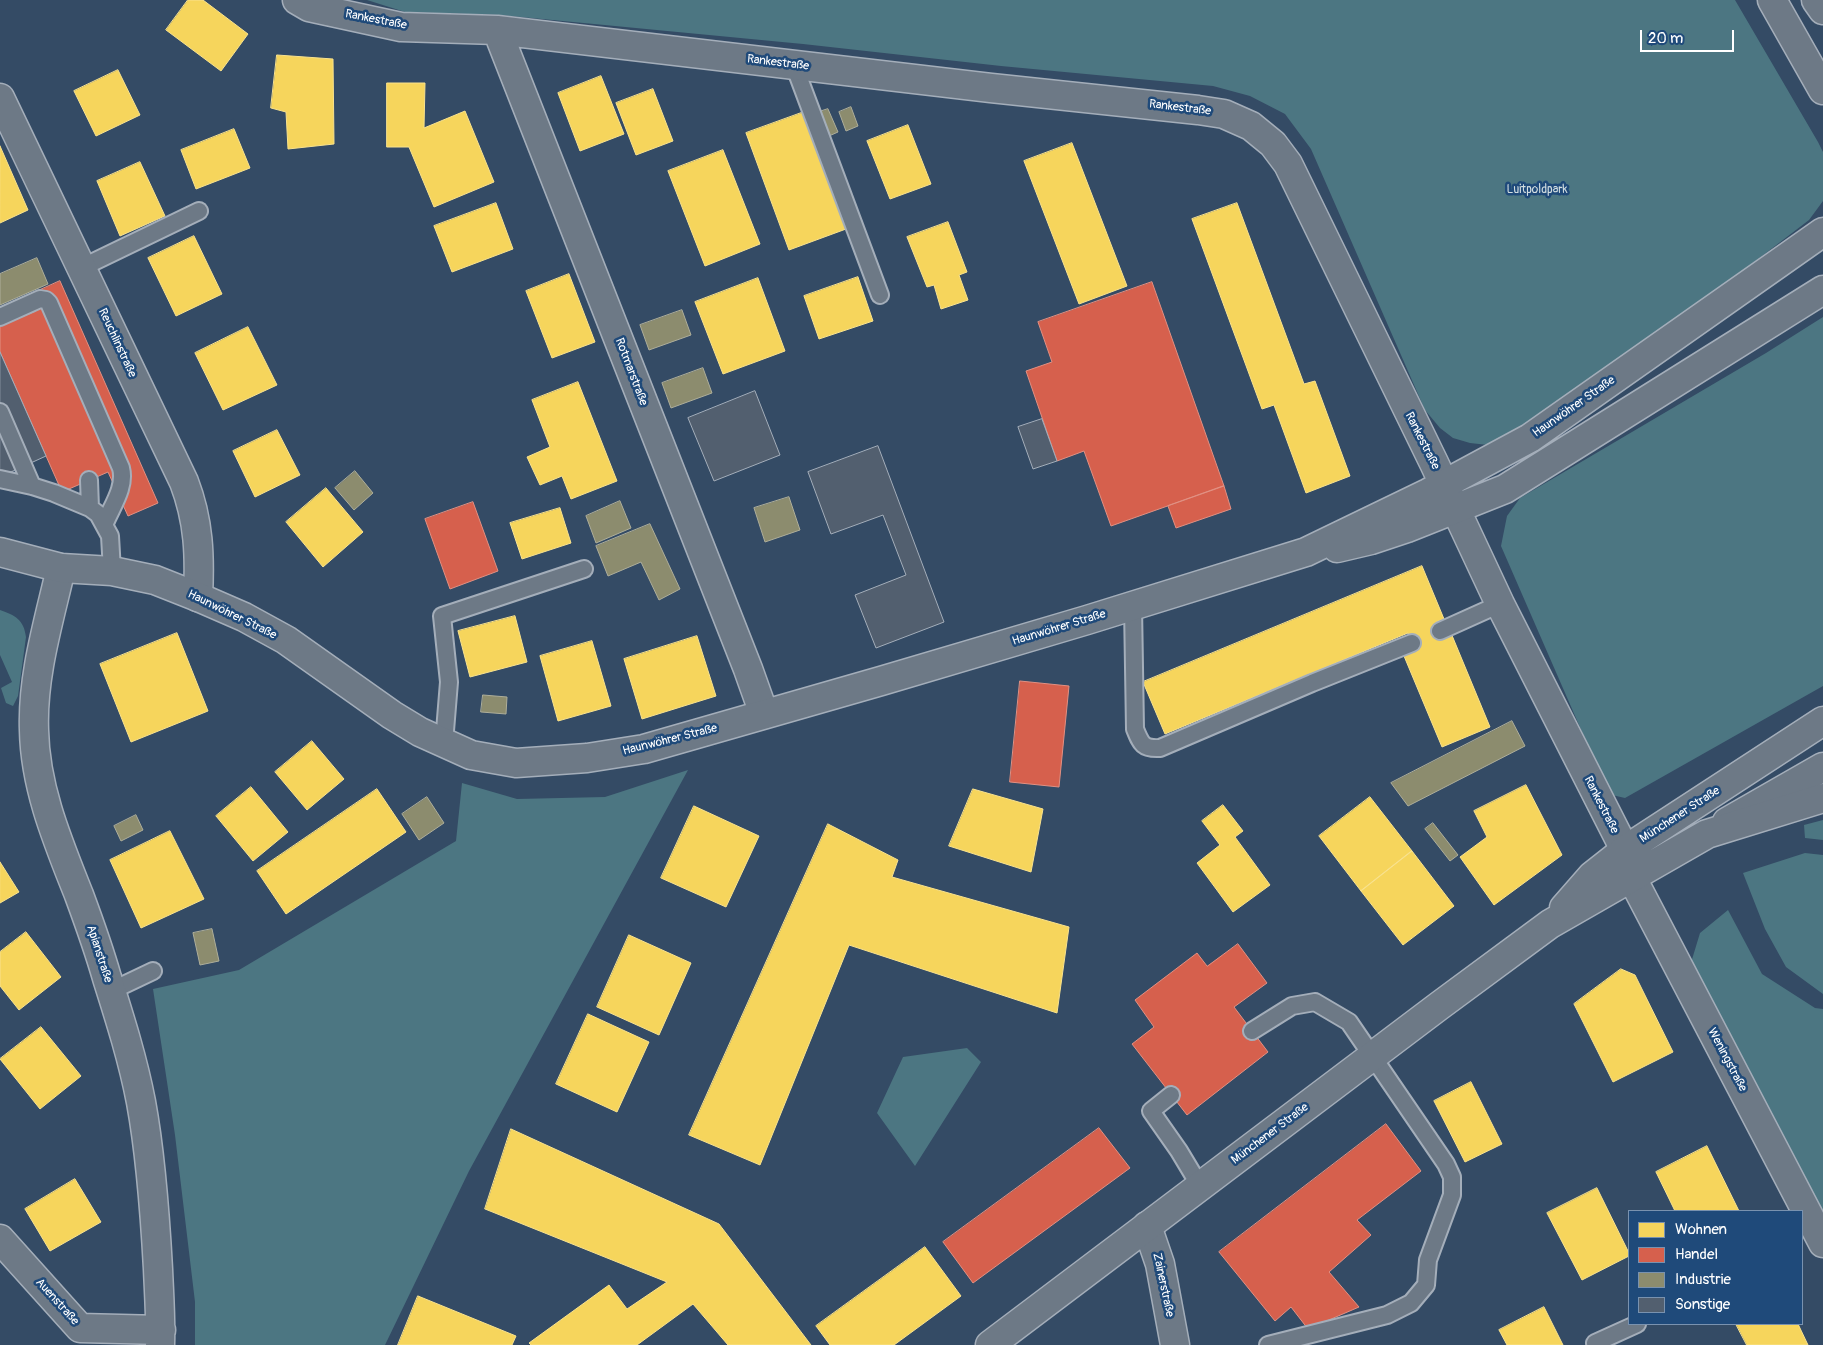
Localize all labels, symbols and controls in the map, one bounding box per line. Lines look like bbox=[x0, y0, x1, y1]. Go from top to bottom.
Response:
street label: Rankestraße bbox=[344, 7, 408, 33]
scale bar bbox=[1643, 20, 1737, 52]
text: 20 m bbox=[1648, 29, 1683, 48]
street label: Rankestraße bbox=[746, 52, 810, 74]
street label: Rankestraße bbox=[1148, 97, 1212, 119]
park label: Luitpoldpark bbox=[1506, 183, 1568, 197]
street label: Reuchlinstraße bbox=[95, 306, 139, 380]
street label: Rotmarstraße bbox=[612, 336, 650, 408]
street label: Haunwöhrer Straße bbox=[1530, 373, 1618, 441]
street label: Rankestraße bbox=[1401, 410, 1443, 472]
street label: Haunwöhrer Straße bbox=[185, 587, 279, 643]
street label: Haunwöhrer Straße bbox=[1010, 607, 1108, 649]
street label: Haunwöhrer Straße bbox=[621, 721, 719, 759]
street label: Rankestraße bbox=[1580, 774, 1622, 836]
street label: Münchener Straße bbox=[1637, 784, 1723, 846]
street label: Apianstraße bbox=[83, 923, 115, 985]
street label: Weningstraße bbox=[1704, 1026, 1750, 1094]
street label: Münchener Straße bbox=[1229, 1100, 1311, 1168]
legend bbox=[1628, 1210, 1803, 1325]
text: Wohnen bbox=[1675, 1220, 1727, 1239]
text: Handel bbox=[1675, 1245, 1718, 1264]
street label: Zainerstraße bbox=[1149, 1252, 1177, 1318]
text: Industrie bbox=[1675, 1270, 1731, 1289]
street label: Auenstraße bbox=[32, 1276, 82, 1328]
text: Sonstige bbox=[1675, 1295, 1730, 1314]

